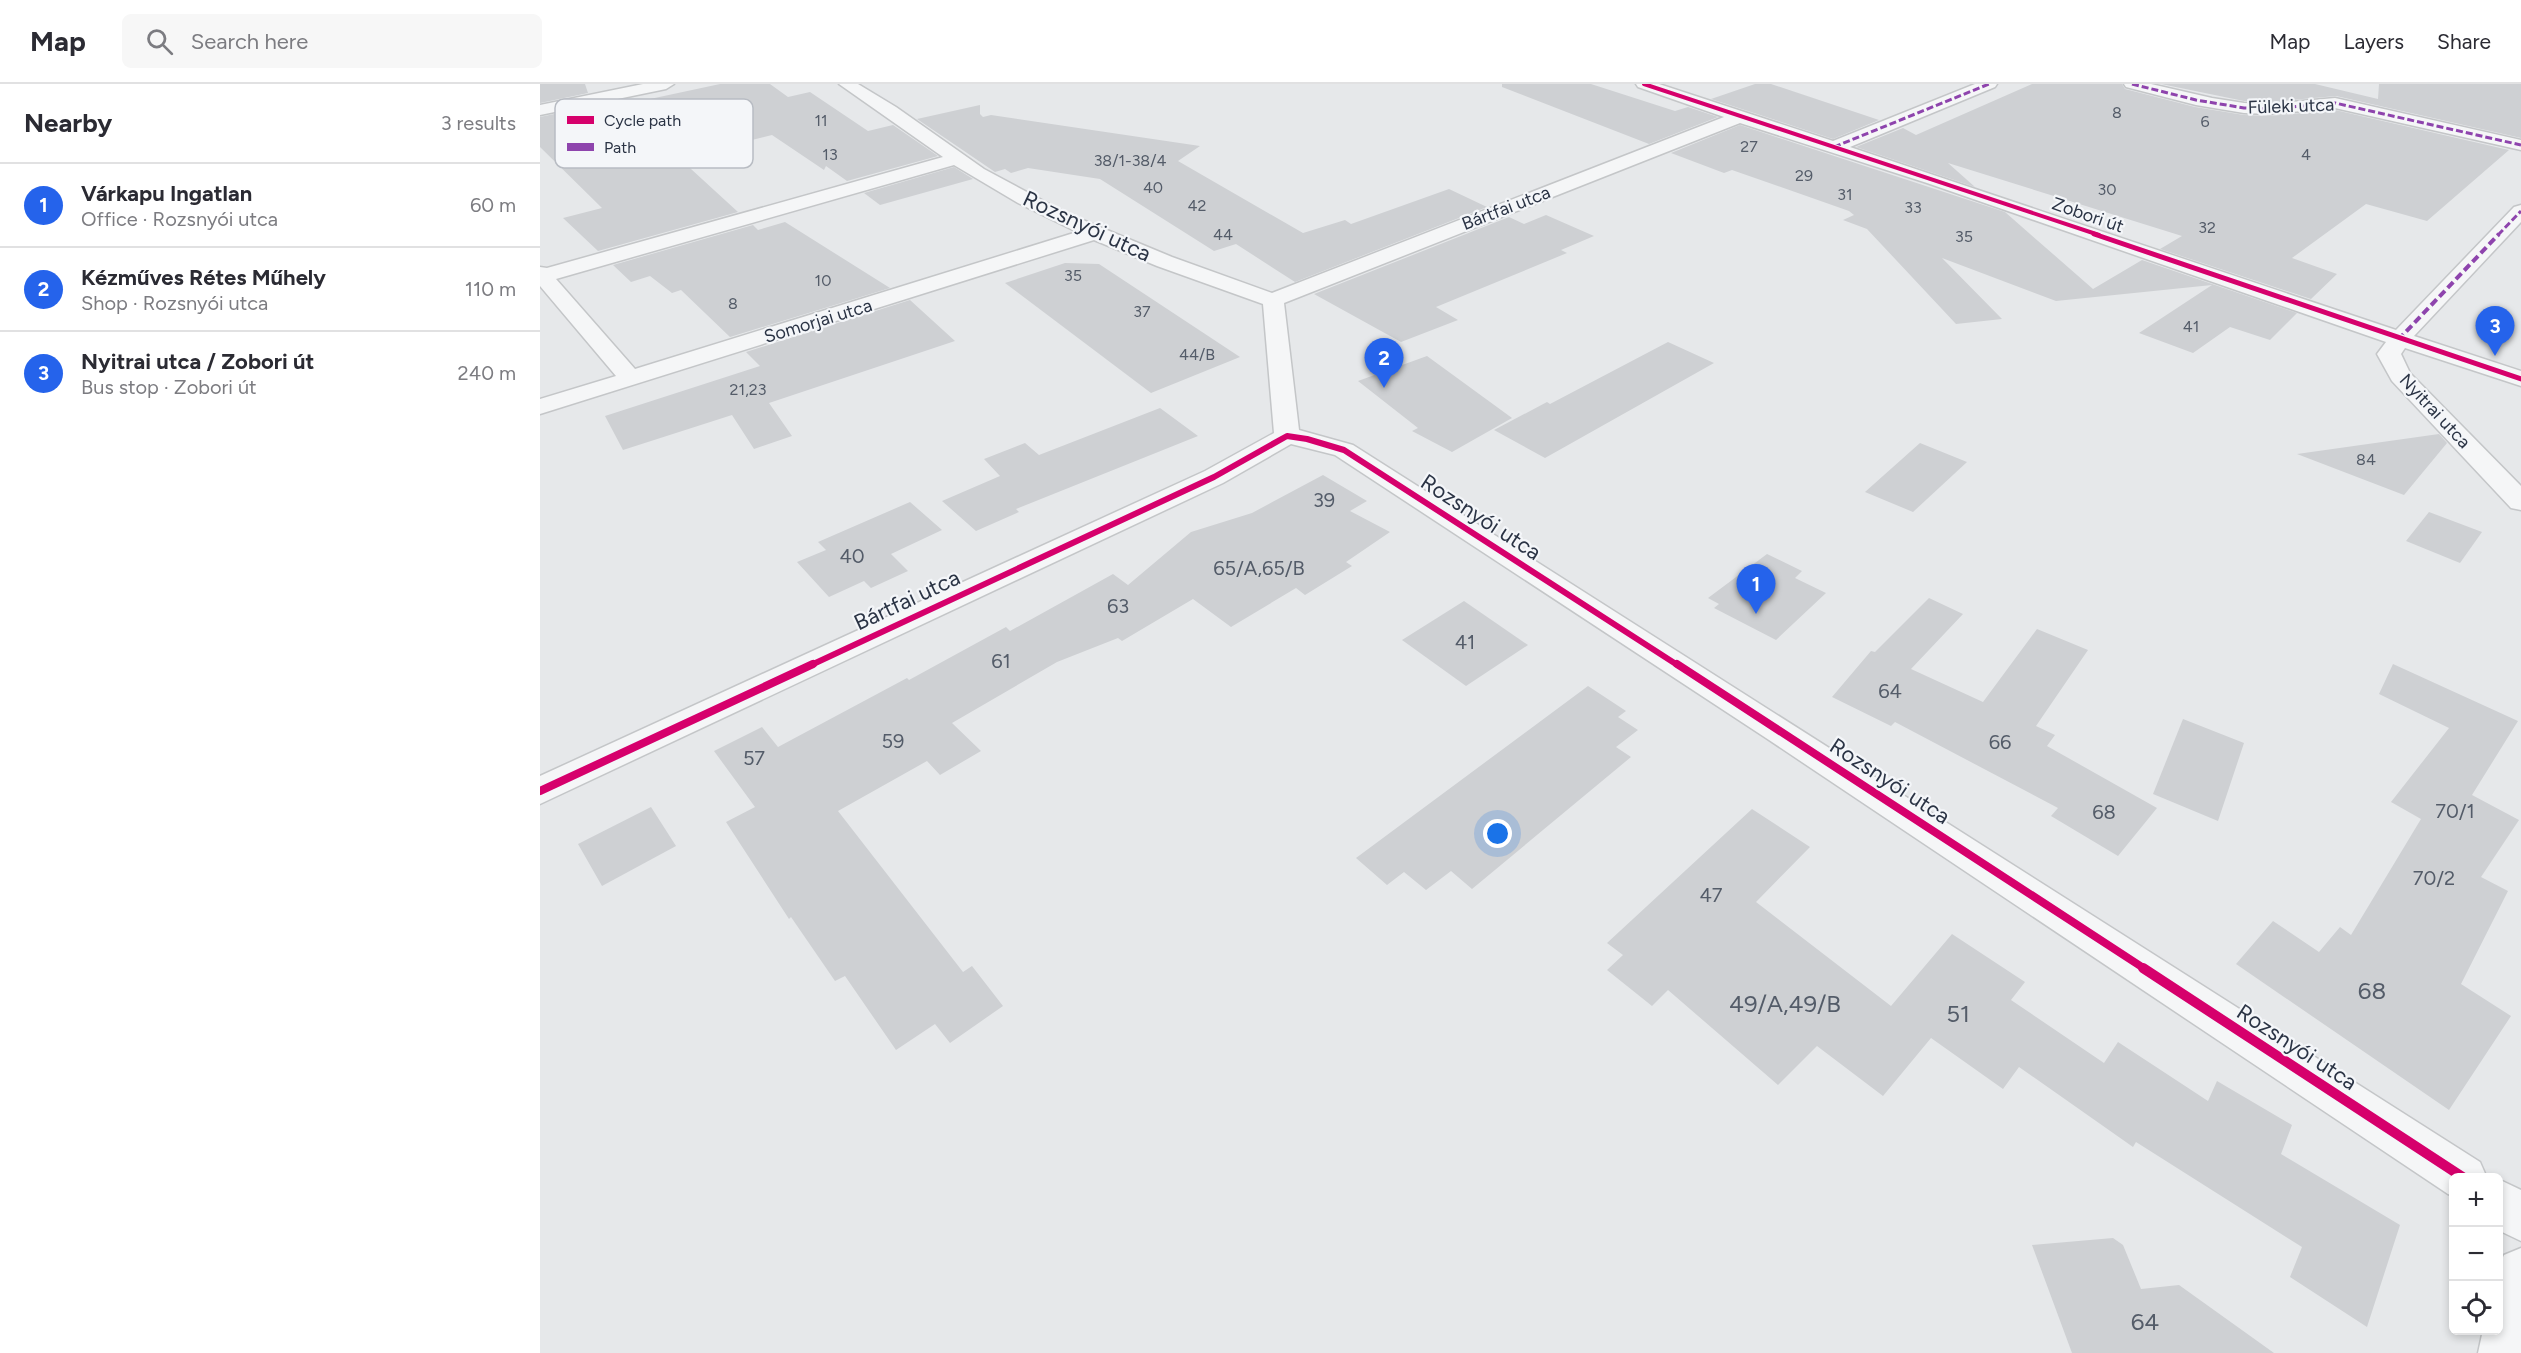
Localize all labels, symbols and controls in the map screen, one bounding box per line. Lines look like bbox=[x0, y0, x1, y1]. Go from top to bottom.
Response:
search box bbox=[122, 14, 542, 68]
text: Map bbox=[30, 24, 86, 58]
icon: search bbox=[143, 25, 176, 58]
text: Search here bbox=[191, 28, 308, 55]
text: Map bbox=[2270, 29, 2310, 54]
text: Layers bbox=[2343, 29, 2404, 54]
text: Share bbox=[2437, 29, 2491, 54]
street label: Füleki utca bbox=[2247, 93, 2335, 119]
legend bbox=[555, 99, 753, 168]
house number: 8 bbox=[2112, 103, 2122, 122]
text: Nearby bbox=[24, 107, 112, 139]
text: 3 results bbox=[441, 111, 516, 135]
text: Cycle path bbox=[604, 111, 681, 130]
house number: 11 bbox=[814, 111, 828, 130]
house number: 6 bbox=[2200, 112, 2210, 131]
house number: 27 bbox=[1740, 137, 1758, 156]
text: Path bbox=[604, 138, 636, 157]
house number: 13 bbox=[822, 145, 838, 164]
house number: 4 bbox=[2301, 145, 2311, 164]
house number: 38/1-38/4 bbox=[1094, 151, 1166, 170]
house number: 29 bbox=[1795, 166, 1813, 185]
house number: 40 bbox=[1143, 178, 1163, 197]
text: Várkapu Ingatlan bbox=[81, 180, 252, 207]
house number: 30 bbox=[2098, 180, 2116, 199]
street label: Bártfai utca bbox=[1459, 181, 1553, 235]
street label: Rozsnyói utca bbox=[1019, 185, 1155, 267]
house number: 31 bbox=[1837, 185, 1853, 204]
street label: Zobori út bbox=[2049, 192, 2127, 238]
text: 1 bbox=[39, 193, 48, 217]
text: 60 m bbox=[470, 193, 516, 217]
house number: 42 bbox=[1188, 196, 1206, 215]
house number: 33 bbox=[1904, 198, 1922, 217]
text: Office · Rozsnyói utca bbox=[81, 207, 278, 231]
house number: 32 bbox=[2198, 218, 2216, 237]
house number: 44 bbox=[1213, 225, 1233, 244]
house number: 35 bbox=[1955, 227, 1973, 246]
text: Kézműves Rétes Műhely bbox=[81, 264, 326, 291]
house number: 35 bbox=[1064, 266, 1082, 285]
house number: 10 bbox=[815, 271, 831, 290]
text: 2 bbox=[38, 277, 49, 301]
text: 110 m bbox=[465, 277, 516, 301]
text: Shop · Rozsnyói utca bbox=[81, 291, 268, 315]
house number: 8 bbox=[728, 294, 738, 313]
street label: Somorjai utca bbox=[761, 294, 875, 348]
house number: 37 bbox=[1133, 302, 1151, 321]
pin: 3 bbox=[2476, 306, 2514, 356]
house number: 41 bbox=[2183, 317, 2199, 336]
pin: 2 bbox=[1364, 338, 1404, 388]
house number: 44/B bbox=[1179, 345, 1215, 364]
text: Nyitrai utca / Zobori út bbox=[81, 348, 314, 375]
text: 3 bbox=[38, 361, 49, 385]
text: 240 m bbox=[458, 361, 516, 385]
street label: Nyitrai utca bbox=[2395, 369, 2475, 453]
text: Bus stop · Zobori út bbox=[81, 375, 257, 399]
house number: 21,23 bbox=[730, 380, 766, 399]
house number: 84 bbox=[2356, 450, 2376, 469]
street label: Rozsnyói utca bbox=[1416, 468, 1546, 566]
house number: 39 bbox=[1313, 488, 1335, 512]
house number: 40 bbox=[839, 544, 865, 568]
house number: 65/A,65/B bbox=[1213, 556, 1305, 580]
street label: Bártfai utca bbox=[850, 564, 964, 636]
pin: 1 bbox=[1736, 564, 1776, 614]
house number: 63 bbox=[1107, 594, 1129, 618]
house number: 41 bbox=[1455, 630, 1475, 654]
house number: 61 bbox=[991, 649, 1011, 673]
house number: 64 bbox=[1878, 679, 1902, 703]
house number: 59 bbox=[882, 729, 904, 753]
house number: 66 bbox=[1989, 730, 2011, 754]
street label: Rozsnyói utca bbox=[1825, 732, 1955, 830]
house number: 57 bbox=[743, 746, 765, 770]
house number: 70/1 bbox=[2435, 799, 2475, 823]
house number: 68 bbox=[2092, 800, 2116, 824]
your location bbox=[1483, 819, 1512, 848]
house number: 70/2 bbox=[2413, 866, 2455, 890]
house number: 47 bbox=[1699, 883, 1723, 907]
house number: 68 bbox=[2358, 976, 2386, 1005]
house number: 49/A,49/B bbox=[1729, 989, 1841, 1018]
street label: Rozsnyói utca bbox=[2232, 998, 2362, 1096]
house number: 51 bbox=[1946, 999, 1970, 1028]
map controls bbox=[2449, 1173, 2503, 1335]
button: + bbox=[2449, 1173, 2503, 1227]
button: − bbox=[2449, 1227, 2503, 1281]
button: locate bbox=[2449, 1281, 2503, 1335]
house number: 64 bbox=[2131, 1307, 2159, 1336]

